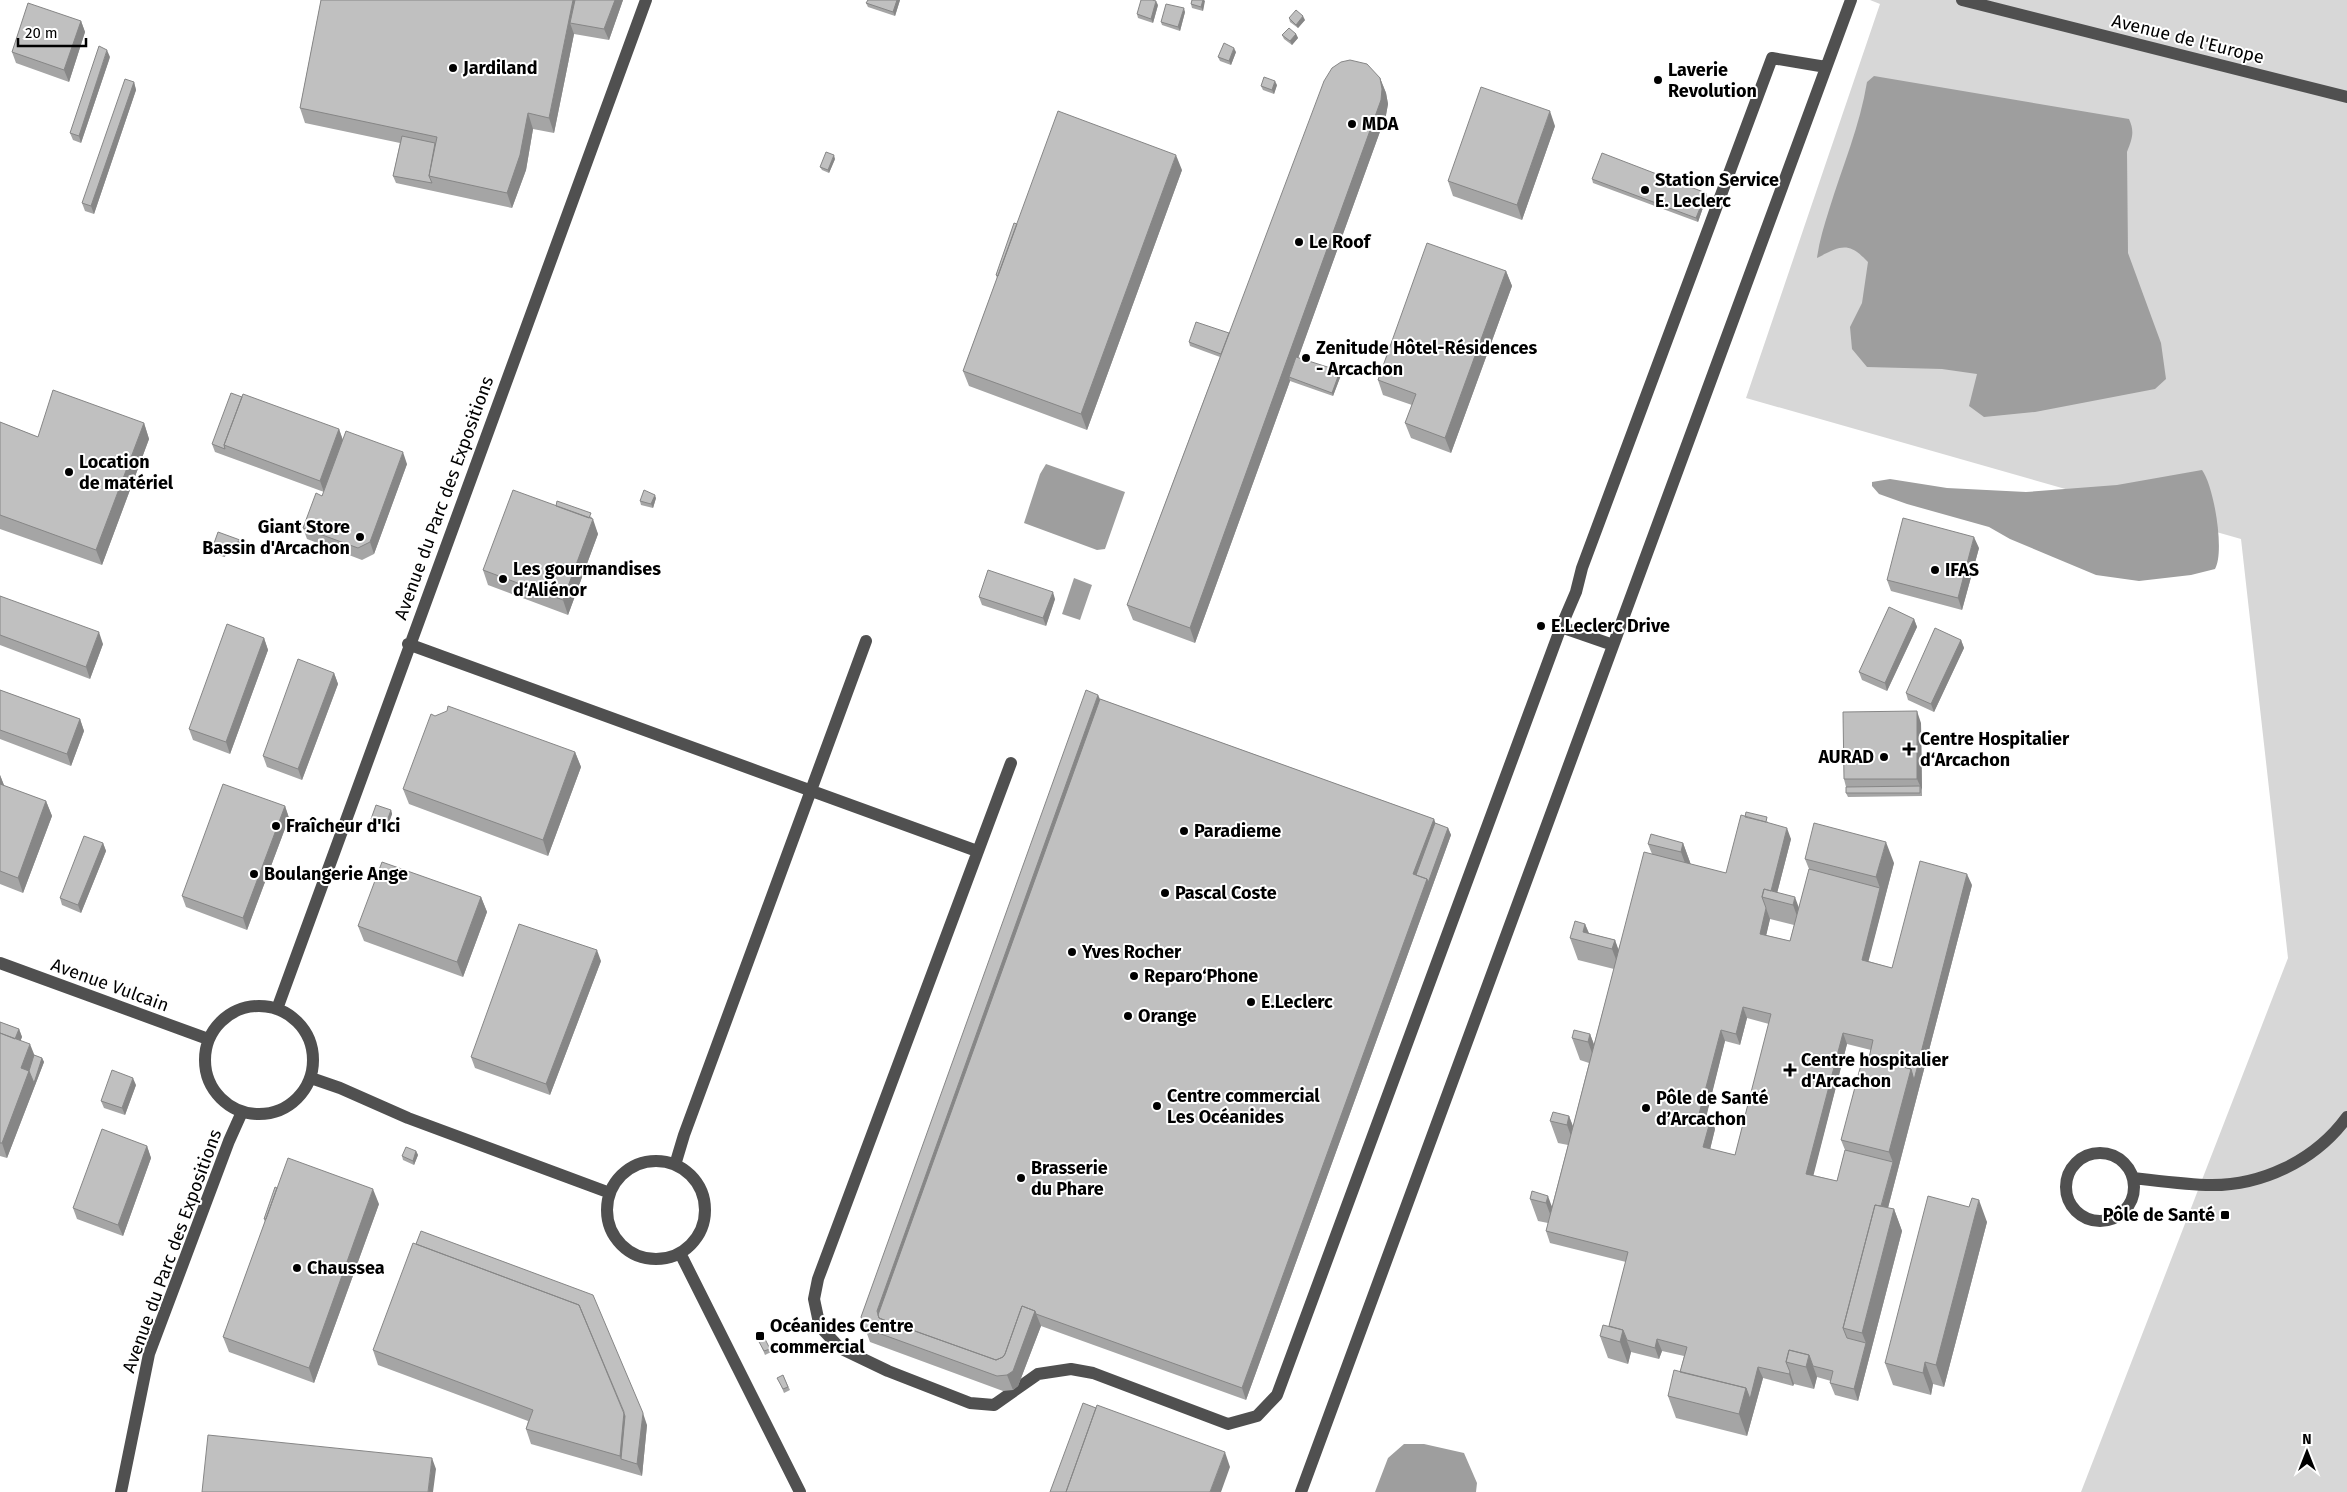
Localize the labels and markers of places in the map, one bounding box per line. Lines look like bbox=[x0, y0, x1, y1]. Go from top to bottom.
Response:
place label: Jardiland bbox=[462, 57, 537, 79]
place label: Laverie Revolution bbox=[1668, 59, 1757, 102]
marker: Jardiland bbox=[447, 62, 459, 74]
marker: Laverie Revolution bbox=[1652, 74, 1664, 86]
place label: MDA bbox=[1362, 113, 1399, 135]
marker: MDA bbox=[1346, 118, 1358, 130]
place label: Station Service E. Leclerc bbox=[1655, 169, 1779, 212]
marker: Station Service E. Leclerc bbox=[1639, 184, 1651, 196]
place label: Le Roof bbox=[1309, 231, 1372, 253]
marker: Le Roof bbox=[1293, 236, 1305, 248]
place label: Zenitude Hôtel-Résidences - Arcachon bbox=[1316, 337, 1537, 380]
marker: Zenitude Hôtel-Résidences - Arcachon bbox=[1300, 352, 1312, 364]
place label: Location de matériel bbox=[79, 451, 174, 494]
marker: Location de matériel bbox=[63, 466, 75, 478]
place label: Giant Store Bassin d'Arcachon bbox=[202, 516, 350, 559]
marker: Giant Store Bassin d'Arcachon bbox=[354, 531, 366, 543]
place label: Les gourmandises d‘Aliénor bbox=[513, 558, 661, 601]
place label: IFAS bbox=[1945, 559, 1979, 581]
marker: IFAS bbox=[1929, 564, 1941, 576]
marker: Les gourmandises d‘Aliénor bbox=[497, 573, 509, 585]
place label: E.Leclerc Drive bbox=[1551, 615, 1670, 637]
marker: E.Leclerc Drive bbox=[1535, 620, 1547, 632]
place label: Centre Hospitalier d‘Arcachon bbox=[1920, 728, 2070, 771]
marker: Centre Hospitalier d‘Arcachon bbox=[1902, 742, 1916, 756]
place label: AURAD bbox=[1817, 746, 1874, 768]
marker: AURAD bbox=[1878, 751, 1890, 763]
place label: Fraîcheur d'Ici bbox=[286, 815, 400, 837]
marker: Fraîcheur d'Ici bbox=[270, 820, 282, 832]
place label: Paradieme bbox=[1194, 820, 1281, 842]
marker: Paradieme bbox=[1178, 825, 1190, 837]
place label: Boulangerie Ange bbox=[264, 863, 408, 885]
marker: Boulangerie Ange bbox=[248, 868, 260, 880]
place label: Pascal Coste bbox=[1175, 882, 1277, 904]
marker: Pascal Coste bbox=[1159, 887, 1171, 899]
place label: Yves Rocher bbox=[1081, 941, 1182, 963]
marker: Yves Rocher bbox=[1066, 946, 1078, 958]
place label: Reparo‘Phone bbox=[1144, 965, 1258, 987]
marker: Reparo‘Phone bbox=[1128, 970, 1140, 982]
place label: E.Leclerc bbox=[1261, 991, 1333, 1013]
marker: E.Leclerc bbox=[1245, 996, 1257, 1008]
place label: Orange bbox=[1138, 1005, 1197, 1027]
marker: Orange bbox=[1122, 1010, 1134, 1022]
place label: Centre hospitalier d'Arcachon bbox=[1801, 1049, 1949, 1092]
marker: Centre hospitalier d'Arcachon bbox=[1783, 1063, 1797, 1077]
place label: Centre commercial Les Océanides bbox=[1167, 1085, 1320, 1128]
place label: Pôle de Santé d’Arcachon bbox=[1656, 1087, 1768, 1130]
marker: Centre commercial Les Océanides bbox=[1151, 1100, 1163, 1112]
marker: Pôle de Santé d’Arcachon bbox=[1640, 1102, 1652, 1114]
place label: Brasserie du Phare bbox=[1031, 1157, 1108, 1200]
marker: Brasserie du Phare bbox=[1015, 1172, 1027, 1184]
place label: Pôle de Santé bbox=[2103, 1204, 2215, 1226]
marker: Pôle de Santé bbox=[2219, 1209, 2231, 1221]
place label: Chaussea bbox=[307, 1257, 385, 1279]
marker: Chaussea bbox=[291, 1262, 303, 1274]
place label: Océanides Centre commercial bbox=[770, 1315, 913, 1358]
marker: Océanides Centre commercial bbox=[754, 1330, 766, 1342]

